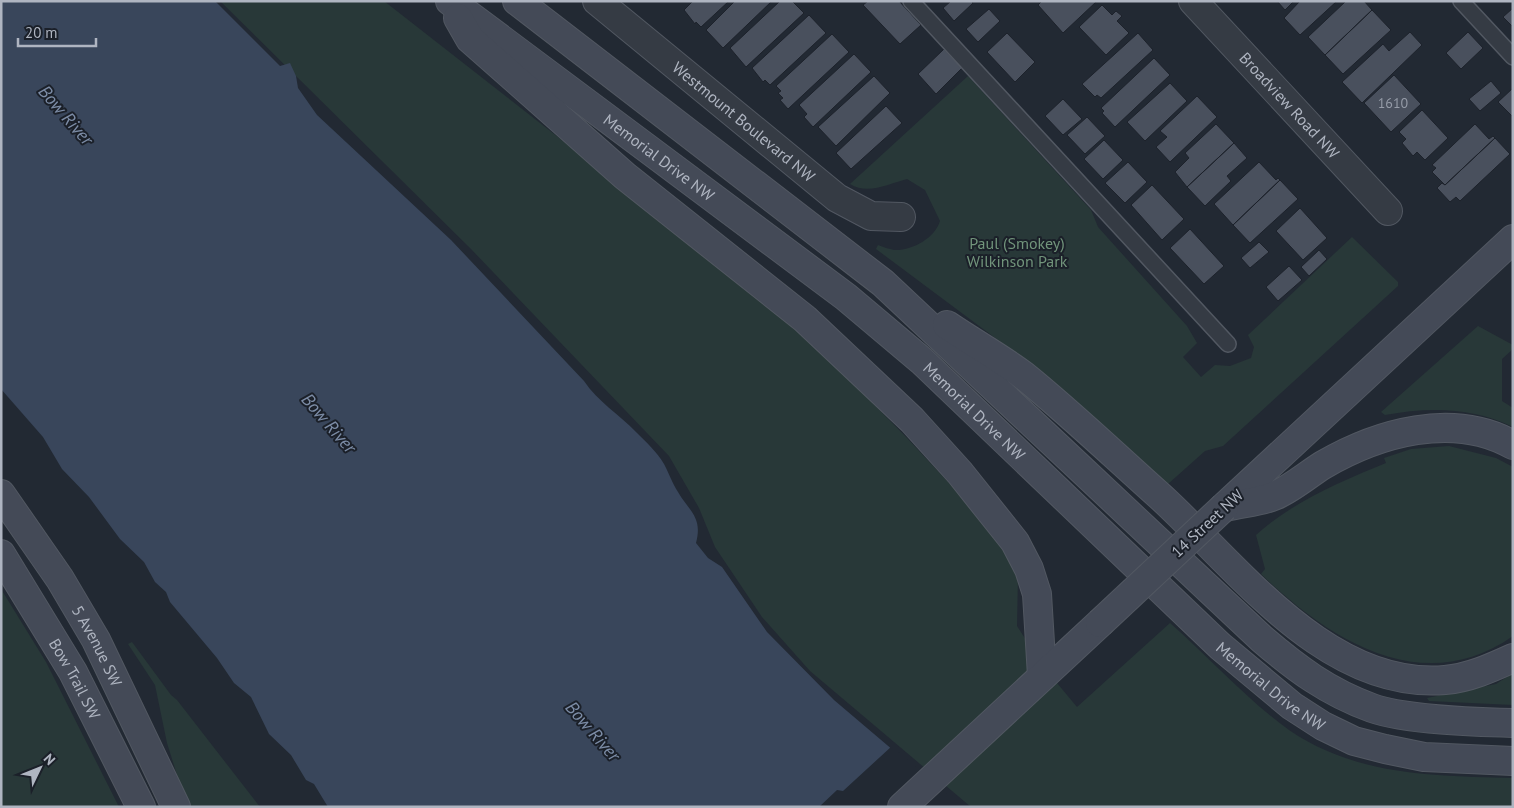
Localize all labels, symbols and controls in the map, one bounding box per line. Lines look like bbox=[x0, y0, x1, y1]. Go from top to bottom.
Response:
scale bar bbox=[18, 15, 95, 47]
text: 20 m bbox=[25, 23, 58, 42]
street label: Broadview Road NW bbox=[1235, 48, 1344, 163]
street label: Westmount Boulevard NW bbox=[668, 57, 820, 186]
water label: Bow River bbox=[34, 80, 99, 151]
house number: 1610 bbox=[1378, 94, 1409, 112]
street label: Memorial Drive NW bbox=[600, 109, 719, 206]
park label: Paul (Smokey) Wilkinson Park bbox=[967, 233, 1068, 271]
street label: Memorial Drive NW bbox=[919, 358, 1030, 465]
water label: Bow River bbox=[297, 388, 362, 459]
street label: 14 Street NW bbox=[1167, 484, 1248, 561]
street label: 5 Avenue SW bbox=[68, 602, 127, 690]
street label: Bow Trail SW bbox=[45, 635, 105, 723]
street label: Memorial Drive NW bbox=[1212, 637, 1330, 735]
water label: Bow River bbox=[561, 696, 626, 767]
north arrow bbox=[15, 743, 65, 793]
text: N bbox=[40, 750, 59, 769]

